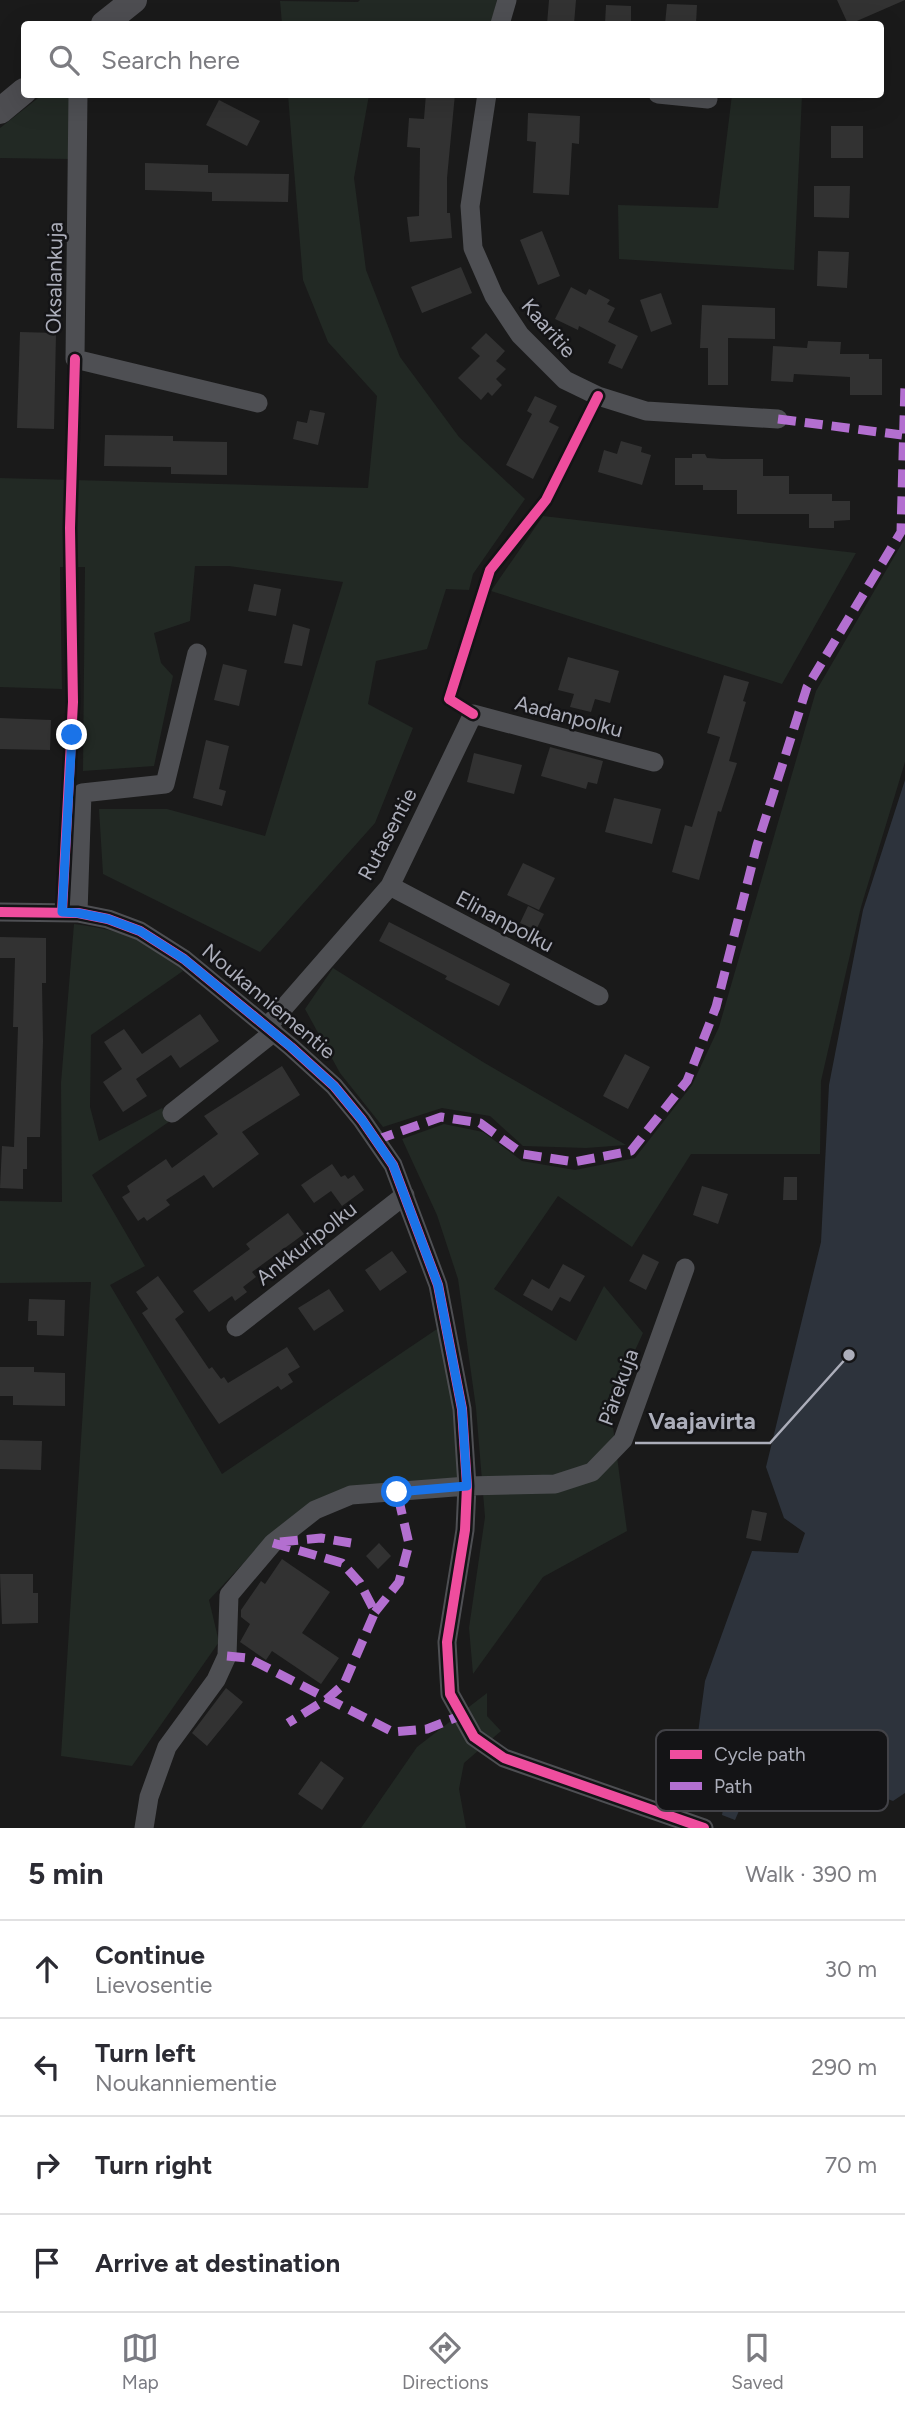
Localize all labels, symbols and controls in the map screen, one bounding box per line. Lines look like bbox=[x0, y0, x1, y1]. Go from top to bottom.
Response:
search box bbox=[21, 21, 884, 98]
icon: search bbox=[45, 41, 83, 79]
text: Search here bbox=[101, 44, 240, 76]
street label: Oksalankuja bbox=[41, 222, 67, 334]
street label: Kaaritie bbox=[517, 293, 581, 363]
street label: Aadanpolku bbox=[512, 690, 626, 742]
route end bbox=[56, 719, 87, 750]
street label: Rutasentie bbox=[352, 784, 422, 884]
street label: Elinanpolku bbox=[452, 885, 558, 957]
street label: Noukanniementie bbox=[197, 938, 341, 1064]
street label: Ankkuripolku bbox=[251, 1196, 361, 1290]
street label: Pärekuja bbox=[593, 1345, 643, 1429]
callout: Vaajavirta bbox=[635, 1399, 770, 1443]
text: Vaajavirta bbox=[648, 1407, 756, 1435]
route start bbox=[381, 1476, 412, 1507]
legend bbox=[656, 1730, 888, 1811]
text: Cycle path bbox=[714, 1743, 806, 1766]
text: Path bbox=[714, 1775, 752, 1798]
text: 5 min bbox=[28, 1855, 104, 1892]
text: Walk · 390 m bbox=[745, 1860, 877, 1888]
text: Continue bbox=[95, 1939, 205, 1971]
icon: ahead bbox=[28, 1950, 66, 1988]
text: 30 m bbox=[824, 1955, 877, 1983]
text: Lievosentie bbox=[95, 1971, 212, 1999]
text: Turn left bbox=[95, 2037, 196, 2069]
icon: left bbox=[28, 2048, 66, 2086]
text: 290 m bbox=[811, 2053, 877, 2081]
text: Noukanniementie bbox=[95, 2069, 277, 2097]
icon: right bbox=[28, 2146, 66, 2184]
text: Turn right bbox=[95, 2149, 212, 2181]
text: 70 m bbox=[825, 2151, 877, 2179]
icon: arrive bbox=[28, 2244, 66, 2282]
text: Arrive at destination bbox=[95, 2247, 340, 2279]
tab: Map bbox=[121, 2329, 159, 2394]
tab: Directions bbox=[402, 2329, 489, 2394]
tab: Saved bbox=[731, 2329, 784, 2394]

